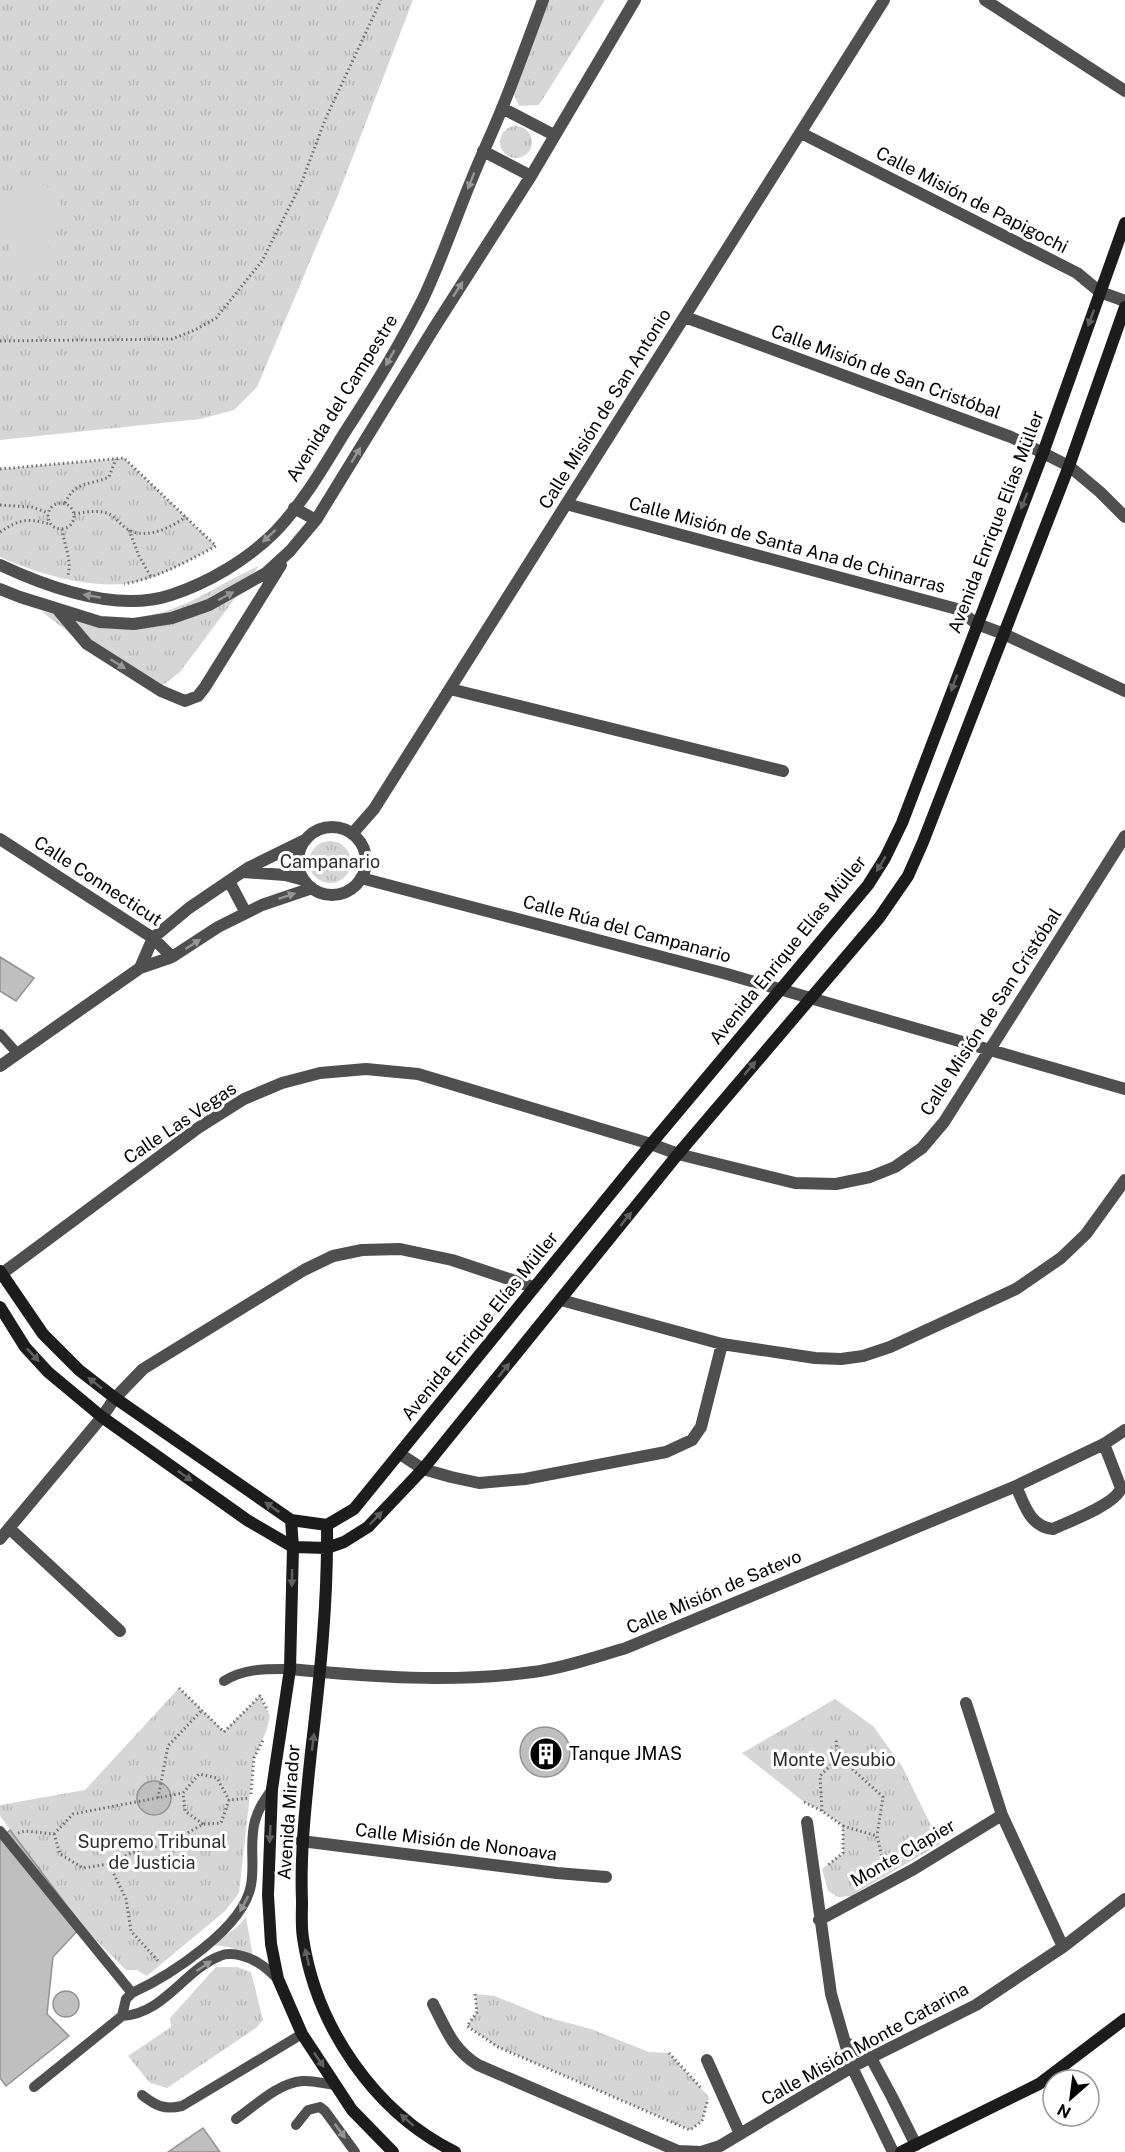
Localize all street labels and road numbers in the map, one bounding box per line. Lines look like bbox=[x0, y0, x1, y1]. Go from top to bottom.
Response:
street label: Calle Misión de Papigochi bbox=[873, 142, 1072, 257]
street label: Calle Misión de San Antonio bbox=[534, 305, 675, 513]
street label: Avenida del Campestre bbox=[282, 310, 402, 485]
street label: Calle Misión de San Cristóbal bbox=[768, 320, 1004, 423]
street label: Avenida Enrique Elías Müller bbox=[943, 407, 1048, 636]
street label: Calle Misión de Santa Ana de Chinarras bbox=[627, 492, 948, 597]
street label: Calle Connecticut bbox=[30, 831, 166, 930]
street label: Avenida Enrique Elías Müller bbox=[705, 851, 870, 1048]
street label: Calle Rúa del Campanario bbox=[521, 891, 733, 966]
street label: Calle Misión de San Cristóbal bbox=[916, 904, 1066, 1119]
street label: Calle Las Vegas bbox=[119, 1077, 240, 1168]
street label: Avenida Enrique Elías Müller bbox=[397, 1227, 562, 1424]
street label: Calle Misión de Satevo bbox=[623, 1545, 804, 1638]
street label: Avenida Mirador bbox=[273, 1743, 304, 1880]
street label: Monte Clapier bbox=[847, 1814, 959, 1891]
street label: Calle Misión de Nonoava bbox=[354, 1819, 558, 1864]
street label: Calle Misión Monte Catarina bbox=[758, 1978, 972, 2109]

